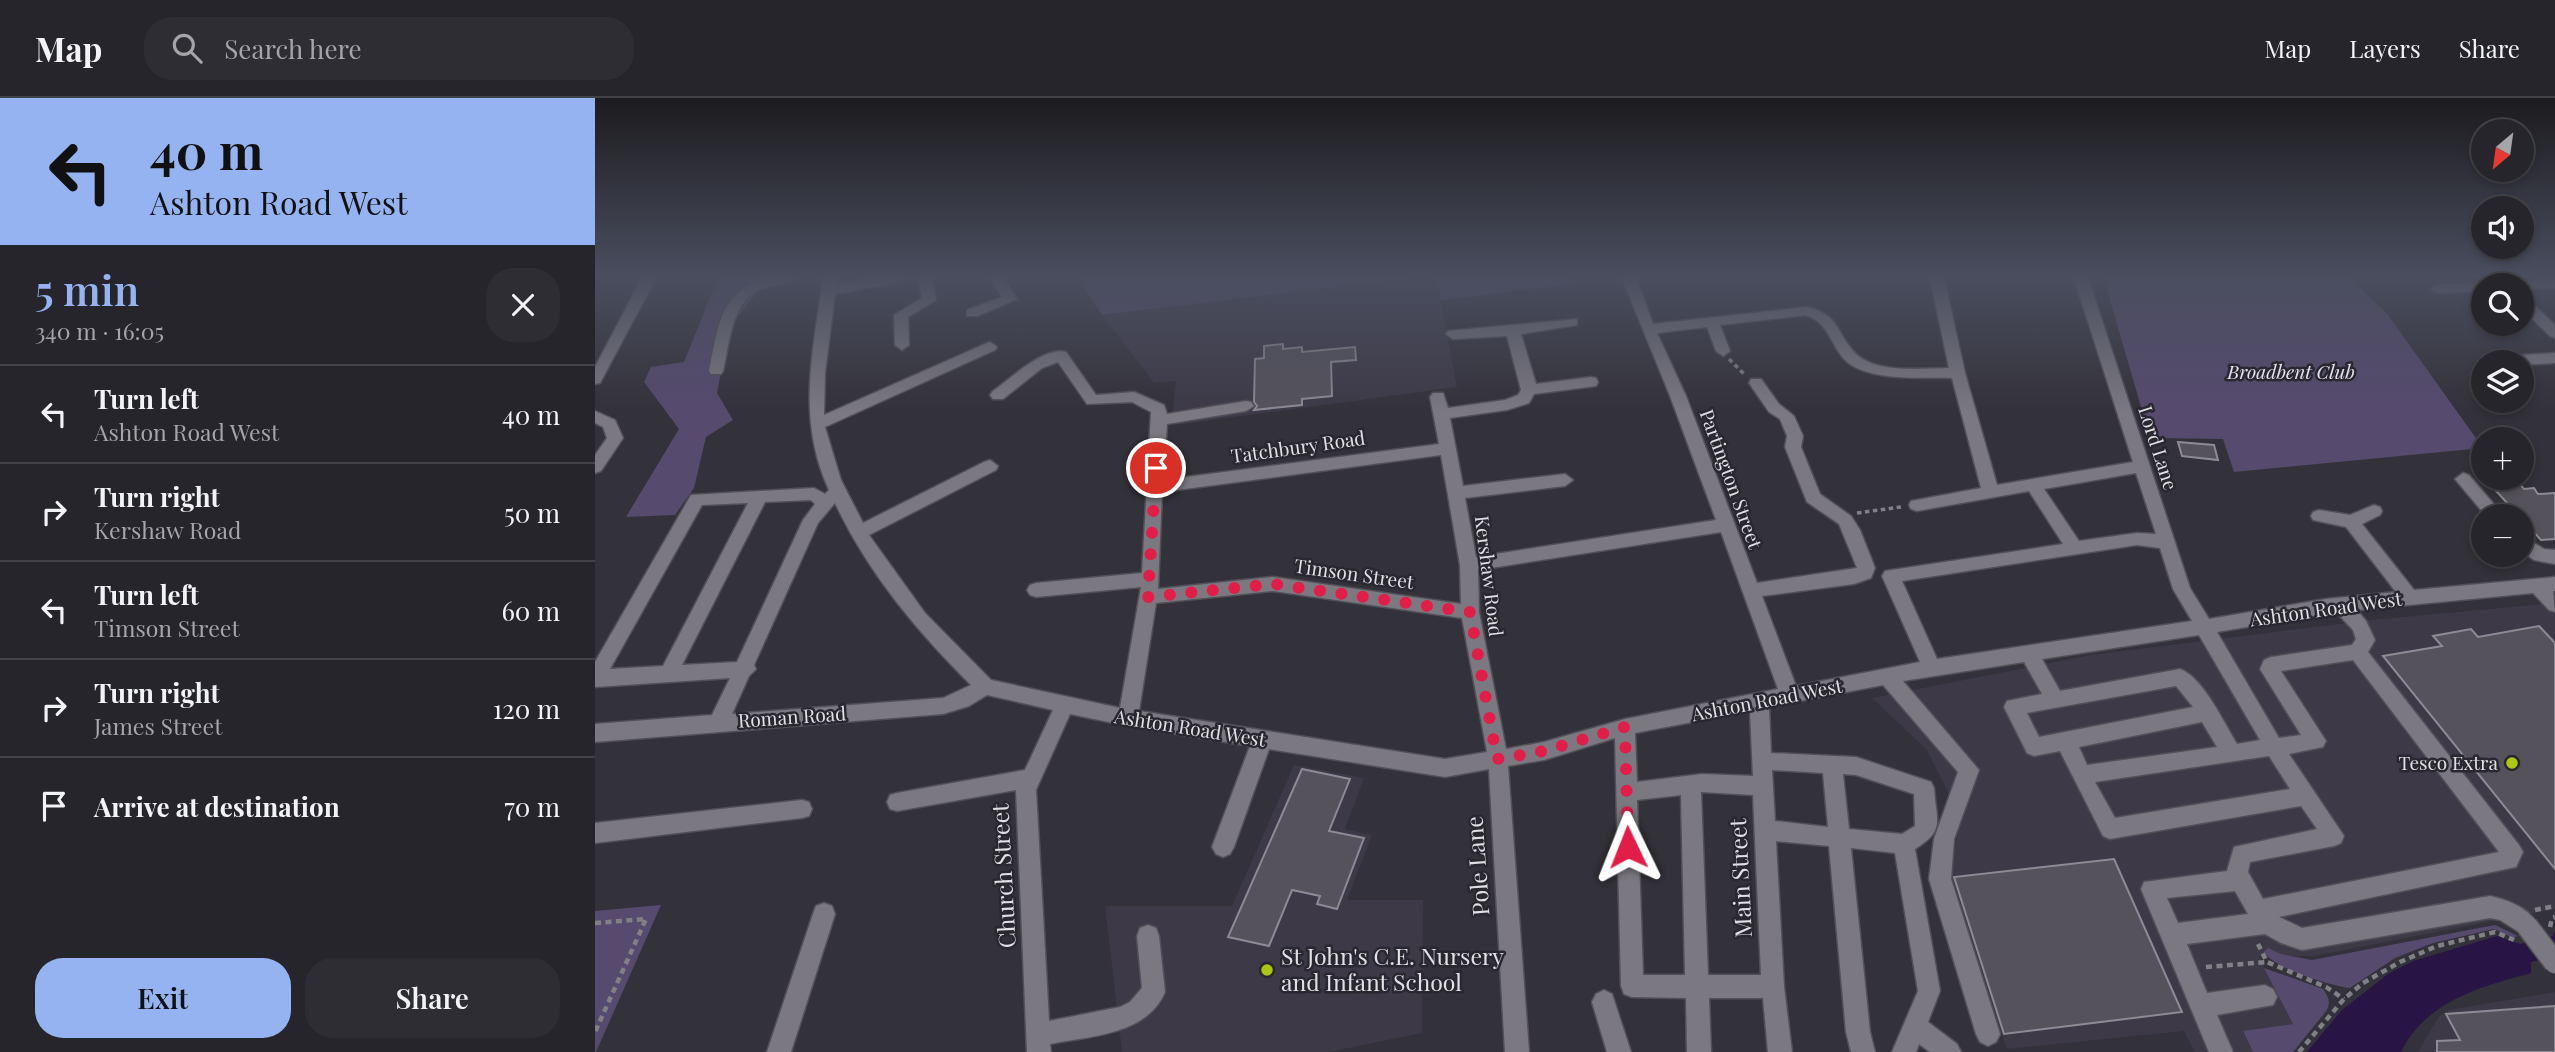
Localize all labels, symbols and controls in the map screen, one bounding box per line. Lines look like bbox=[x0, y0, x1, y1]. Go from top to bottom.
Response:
search box bbox=[144, 17, 634, 80]
text: Map bbox=[35, 26, 102, 70]
icon: search bbox=[168, 29, 206, 67]
text: Search here bbox=[224, 31, 362, 66]
text: Map bbox=[2265, 32, 2311, 64]
text: Layers bbox=[2349, 32, 2421, 64]
text: Share bbox=[2459, 32, 2520, 64]
text: 40 m bbox=[150, 117, 263, 182]
north arrow bbox=[2471, 119, 2534, 182]
map controls bbox=[2471, 119, 2534, 567]
icon: left bbox=[35, 126, 126, 217]
text: Ashton Road West bbox=[150, 180, 408, 223]
button: sound bbox=[2471, 196, 2534, 259]
text: 5 min bbox=[35, 261, 139, 317]
button: close bbox=[486, 268, 560, 342]
button: search bbox=[2471, 273, 2534, 336]
text: 340 m · 16:05 bbox=[35, 315, 164, 346]
button: layers bbox=[2471, 350, 2534, 413]
park label: Broadbent Club bbox=[2226, 358, 2355, 384]
text: Turn left bbox=[94, 381, 199, 416]
icon: left bbox=[35, 395, 73, 433]
text: 40 m bbox=[502, 397, 560, 432]
street label: Lord Lane bbox=[2133, 402, 2185, 493]
street label: Partington Street bbox=[1695, 405, 1769, 552]
text: Ashton Road West bbox=[94, 416, 279, 447]
street label: Tatchbury Road bbox=[1229, 424, 1367, 468]
button: + bbox=[2471, 427, 2534, 490]
pin bbox=[1126, 438, 1186, 498]
icon: arrive bbox=[1137, 449, 1175, 487]
text: Turn right bbox=[94, 479, 220, 514]
icon: right bbox=[35, 493, 73, 531]
text: 50 m bbox=[504, 495, 560, 530]
button: − bbox=[2471, 504, 2534, 567]
text: Kershaw Road bbox=[94, 514, 241, 545]
street label: Kershaw Road bbox=[1470, 514, 1510, 638]
street label: Timson Street bbox=[1293, 552, 1416, 594]
text: Turn left bbox=[94, 577, 199, 612]
street label: Ashton Road West bbox=[2247, 584, 2404, 632]
icon: left bbox=[35, 591, 73, 629]
text: 60 m bbox=[501, 593, 560, 628]
text: Timson Street bbox=[94, 612, 240, 643]
street label: Ashton Road West bbox=[1688, 672, 1845, 727]
text: Turn right bbox=[94, 675, 220, 710]
icon: right bbox=[35, 689, 73, 727]
text: 120 m bbox=[493, 691, 560, 726]
street label: Roman Road bbox=[737, 699, 847, 733]
street label: Ashton Road West bbox=[1112, 702, 1268, 752]
text: James Street bbox=[94, 710, 222, 741]
place label: Tesco Extra bbox=[2398, 749, 2499, 775]
marker: Tesco Extra bbox=[2504, 755, 2520, 771]
icon: arrive bbox=[35, 787, 73, 825]
text: Arrive at destination bbox=[94, 789, 340, 824]
text: 70 m bbox=[504, 789, 560, 824]
street label: Church Street bbox=[983, 802, 1022, 949]
position arrow bbox=[1591, 810, 1665, 884]
street label: Pole Lane bbox=[1458, 815, 1495, 917]
street label: Main Street bbox=[1721, 817, 1758, 938]
place label: St John's C.E. Nursery and Infant School bbox=[1281, 940, 1504, 997]
button: Exit bbox=[35, 958, 291, 1038]
button: Share bbox=[305, 958, 560, 1038]
marker: St John's C.E. Nursery and Infant School bbox=[1259, 962, 1275, 978]

